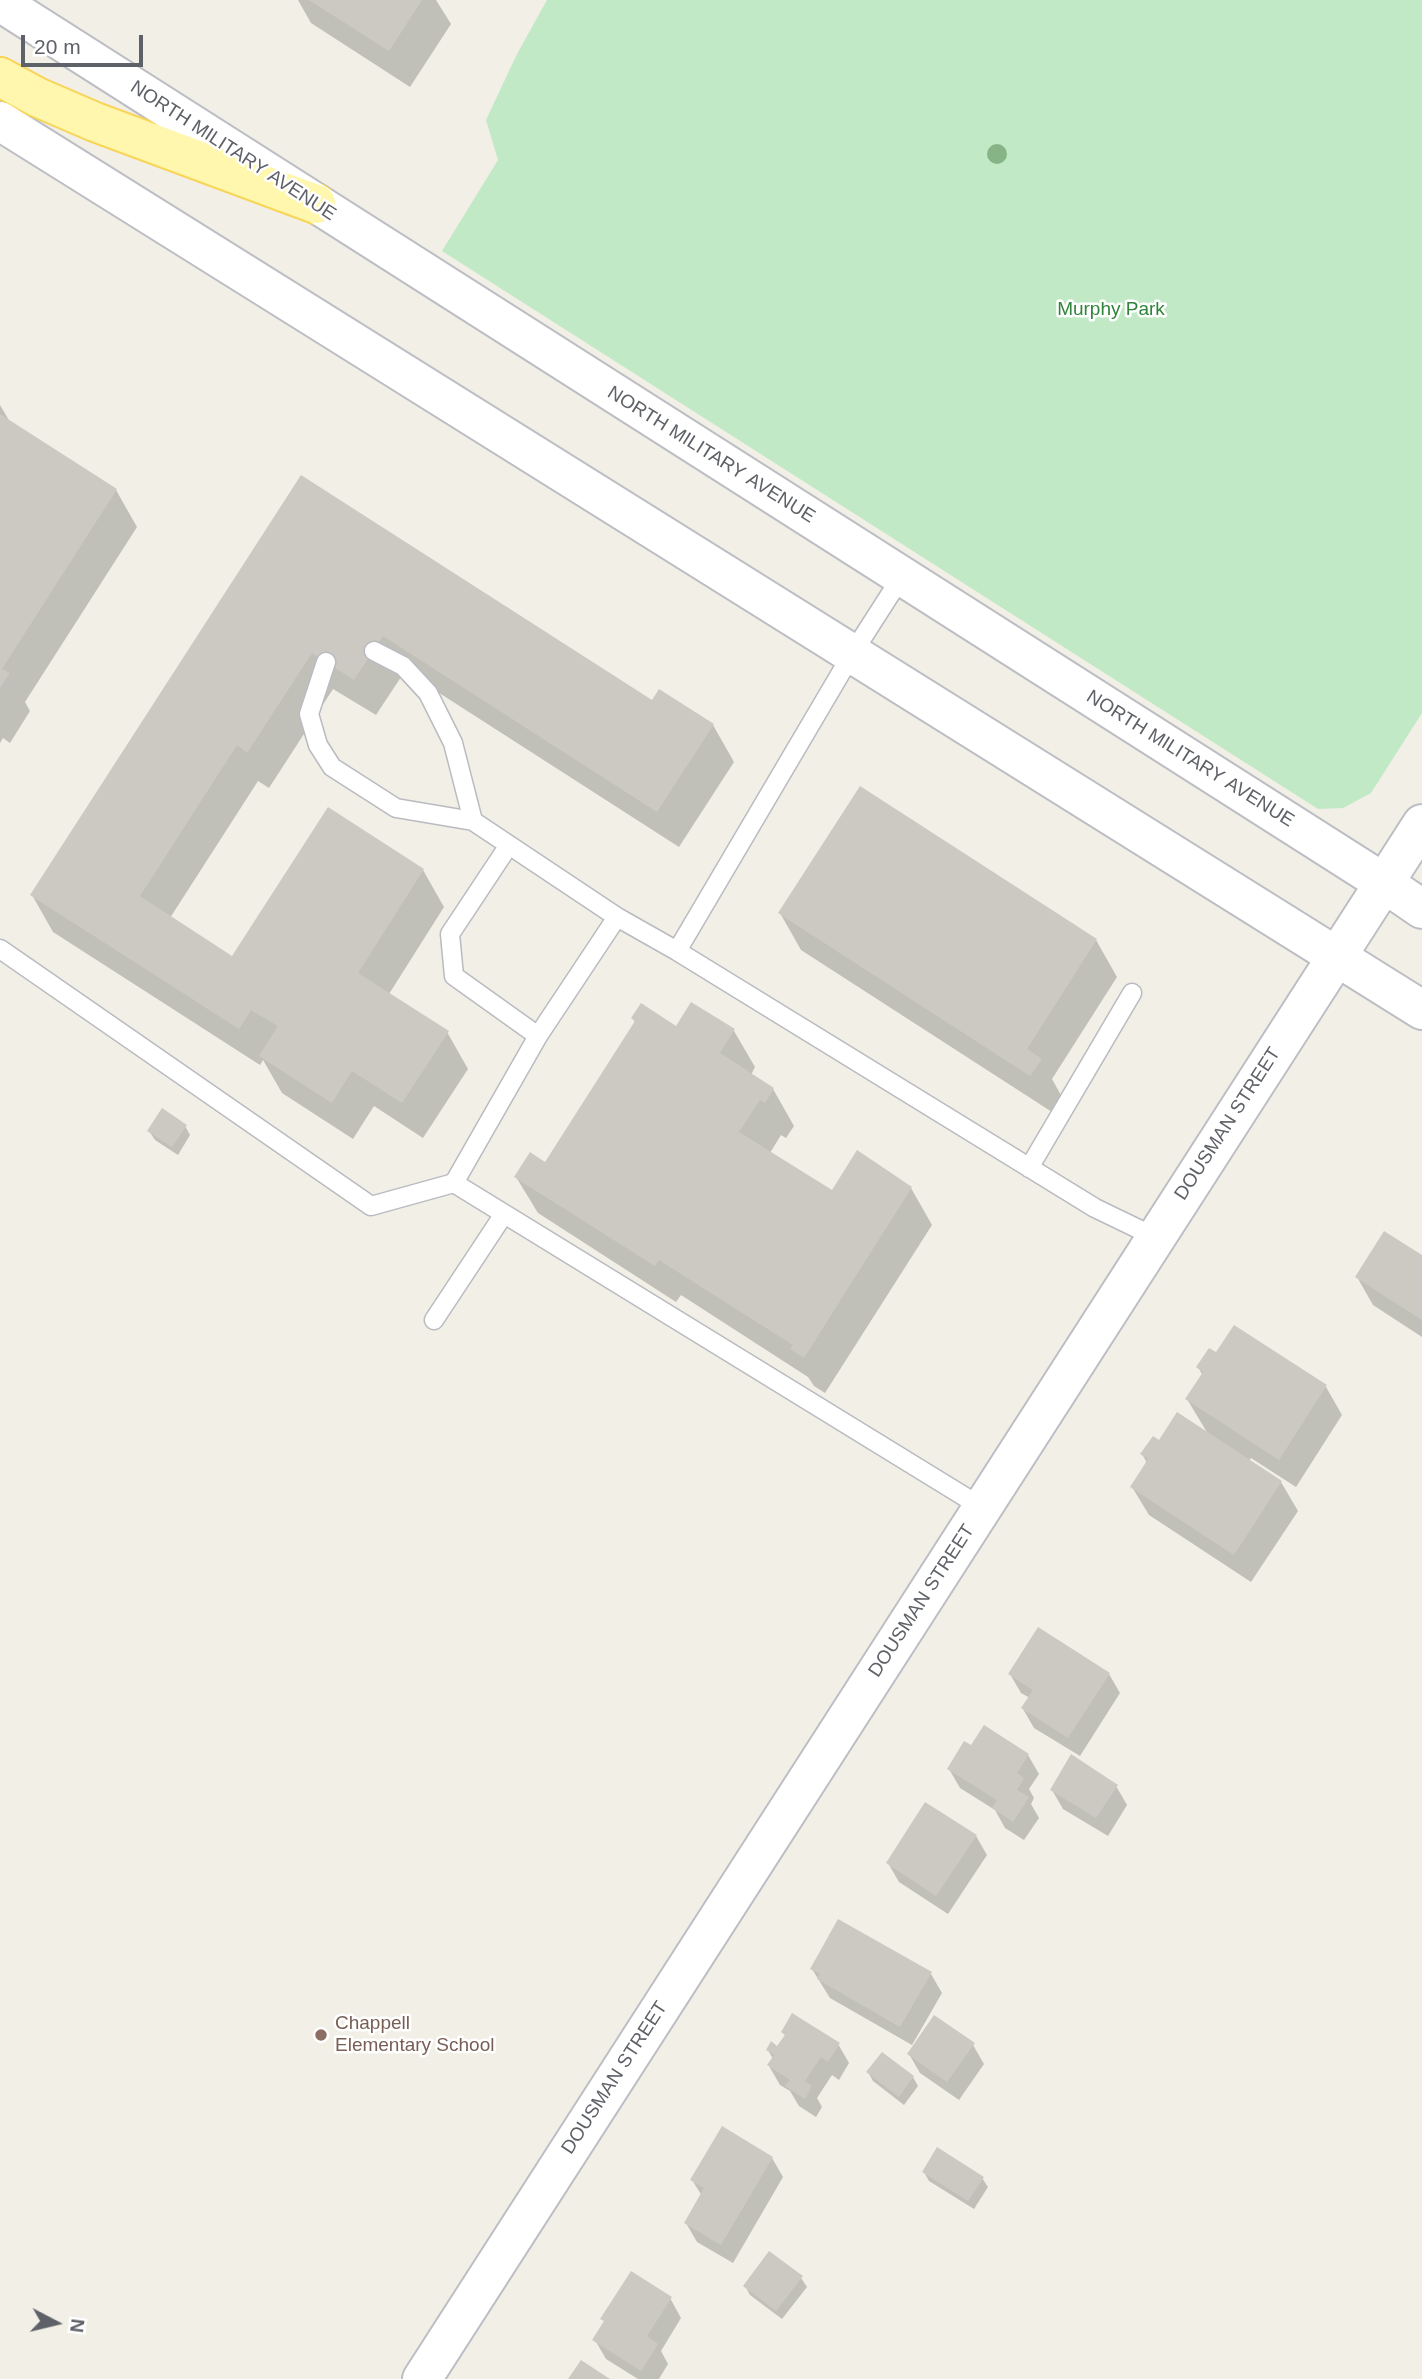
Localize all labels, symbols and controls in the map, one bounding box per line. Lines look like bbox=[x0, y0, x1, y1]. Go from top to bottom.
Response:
scale bar bbox=[24, 21, 147, 65]
text: 20 m bbox=[34, 35, 81, 58]
street label: NORTH MILITARY AVENUE bbox=[126, 76, 340, 226]
park label: Murphy Park bbox=[1057, 299, 1165, 321]
street label: NORTH MILITARY AVENUE bbox=[603, 382, 819, 528]
street label: NORTH MILITARY AVENUE bbox=[1082, 686, 1298, 832]
street label: DOUSMAN STREET bbox=[1170, 1043, 1286, 1205]
street label: DOUSMAN STREET bbox=[864, 1520, 980, 1682]
street label: DOUSMAN STREET bbox=[557, 1997, 673, 2159]
place label: Chappell Elementary School bbox=[335, 2013, 494, 2057]
marker: Chappell Elementary School bbox=[313, 2027, 329, 2043]
north arrow bbox=[21, 2288, 91, 2358]
text: N bbox=[66, 2318, 89, 2334]

